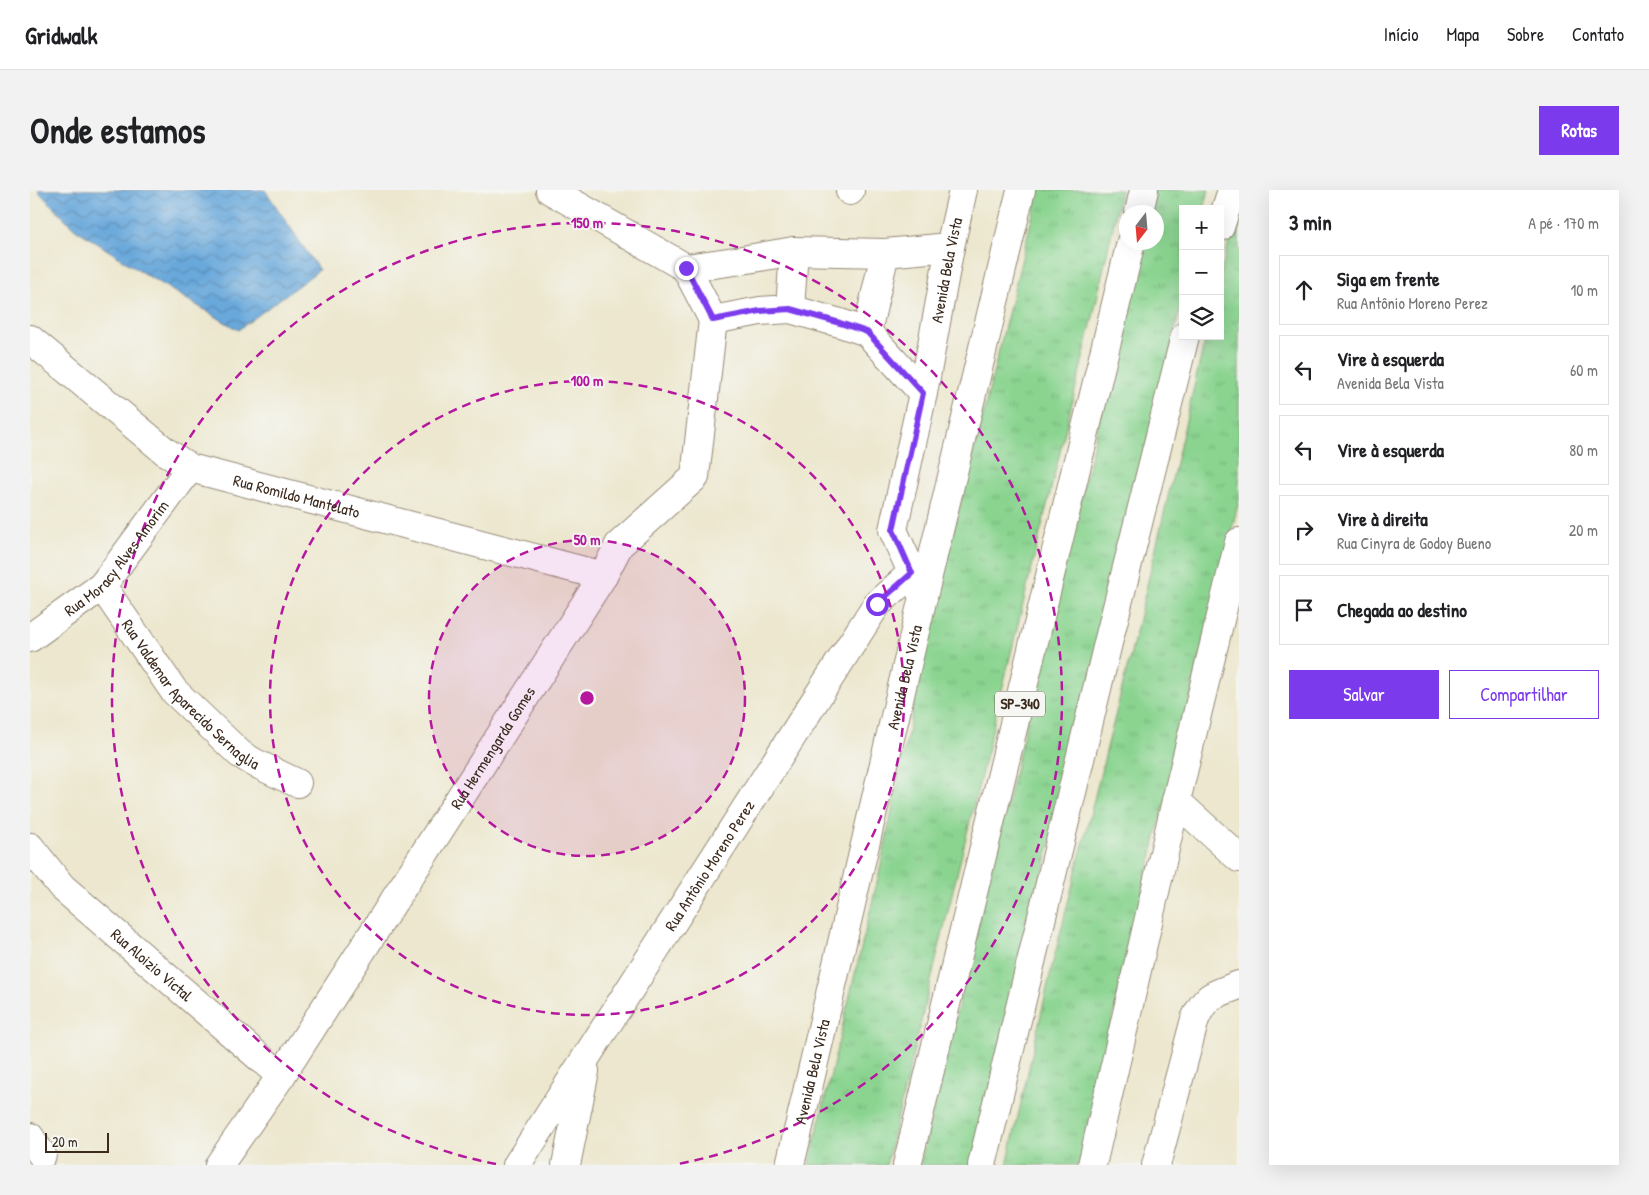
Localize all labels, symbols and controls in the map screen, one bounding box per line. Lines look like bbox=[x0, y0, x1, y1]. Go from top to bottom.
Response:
text: Gridwalk bbox=[25, 19, 97, 51]
text: Início bbox=[1384, 22, 1418, 47]
text: Mapa bbox=[1446, 22, 1479, 47]
text: Sobre bbox=[1507, 22, 1544, 47]
text: Contato bbox=[1572, 22, 1624, 47]
button: Rotas bbox=[1539, 106, 1619, 155]
text: Onde estamos bbox=[30, 107, 205, 154]
north arrow bbox=[1119, 205, 1164, 250]
map controls bbox=[1179, 205, 1224, 340]
button: + bbox=[1179, 205, 1224, 250]
text: 3 min bbox=[1289, 208, 1332, 237]
text: 150 m bbox=[571, 212, 603, 233]
text: A pé · 170 m bbox=[1528, 212, 1599, 234]
street label: Avenida Bela Vista bbox=[925, 215, 967, 325]
button: − bbox=[1179, 250, 1224, 295]
route end bbox=[675, 257, 698, 280]
text: Siga em frente bbox=[1337, 266, 1440, 292]
icon: ahead bbox=[1290, 276, 1318, 304]
text: 10 m bbox=[1570, 279, 1598, 301]
text: Rua Antônio Moreno Perez bbox=[1337, 292, 1488, 314]
button: layers bbox=[1179, 295, 1224, 340]
text: Vire à esquerda bbox=[1337, 346, 1444, 372]
icon: left bbox=[1290, 356, 1318, 384]
text: 60 m bbox=[1570, 359, 1598, 381]
text: 100 m bbox=[571, 370, 603, 391]
text: Avenida Bela Vista bbox=[1337, 372, 1444, 394]
icon: left bbox=[1290, 436, 1318, 464]
text: Vire à esquerda bbox=[1337, 437, 1444, 463]
text: 80 m bbox=[1569, 439, 1598, 461]
street label: Rua Romildo Mantelato bbox=[231, 469, 363, 523]
street label: Rua Moracy Alves Amorim bbox=[60, 495, 174, 621]
text: Vire à direita bbox=[1337, 506, 1428, 532]
icon: right bbox=[1290, 516, 1318, 544]
text: 20 m bbox=[1569, 519, 1598, 541]
text: 50 m bbox=[574, 529, 600, 550]
text: Rua Cinyra de Godoy Bueno bbox=[1337, 532, 1491, 554]
route start bbox=[866, 593, 889, 616]
icon: arrive bbox=[1290, 596, 1318, 624]
text: Chegada ao destino bbox=[1337, 597, 1467, 623]
street label: Rua Valdemar Aparecido Sernaglia bbox=[117, 615, 263, 774]
street label: Avenida Bela Vista bbox=[881, 623, 927, 732]
button: Salvar bbox=[1289, 670, 1439, 719]
button: Compartilhar bbox=[1449, 670, 1599, 719]
street label: Rua Hermengarda Gomes bbox=[445, 682, 540, 813]
centre of rings bbox=[578, 689, 596, 707]
road number: SP-340 bbox=[995, 692, 1045, 716]
street label: Rua Antônio Moreno Perez bbox=[659, 796, 759, 935]
street label: Rua Aloizio Victal bbox=[106, 923, 198, 1006]
street label: Avenida Bela Vista bbox=[789, 1017, 835, 1126]
scale bar bbox=[45, 1130, 109, 1153]
text: 20 m bbox=[52, 1132, 78, 1151]

